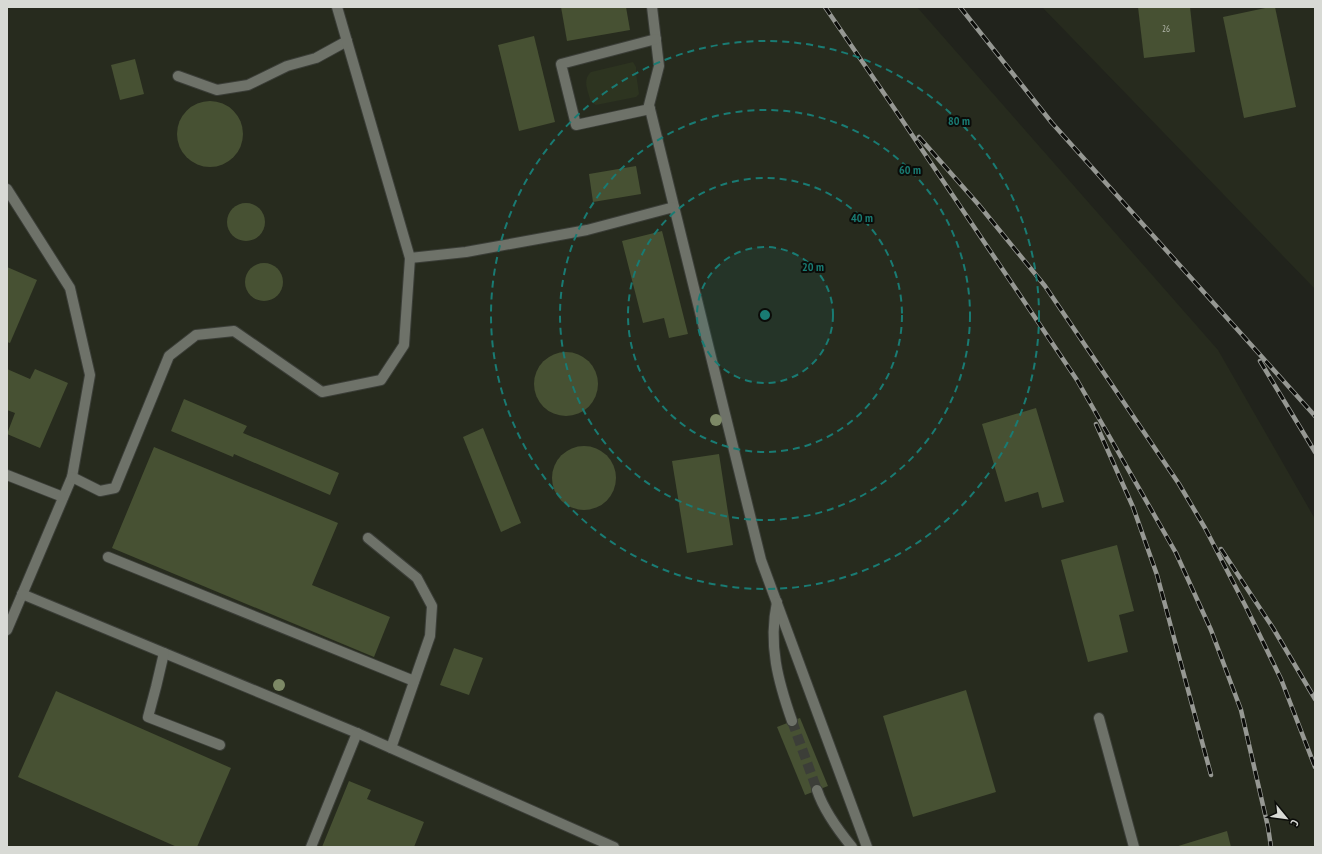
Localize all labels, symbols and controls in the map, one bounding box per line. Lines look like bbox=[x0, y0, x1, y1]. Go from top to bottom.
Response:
house number: 26 bbox=[1162, 23, 1170, 34]
text: 80 m bbox=[948, 113, 970, 128]
text: 60 m bbox=[899, 162, 921, 177]
text: 40 m bbox=[851, 210, 873, 225]
text: 20 m bbox=[802, 259, 824, 274]
centre of rings bbox=[758, 308, 772, 322]
north arrow bbox=[1266, 798, 1306, 838]
text: С bbox=[1287, 817, 1302, 828]

